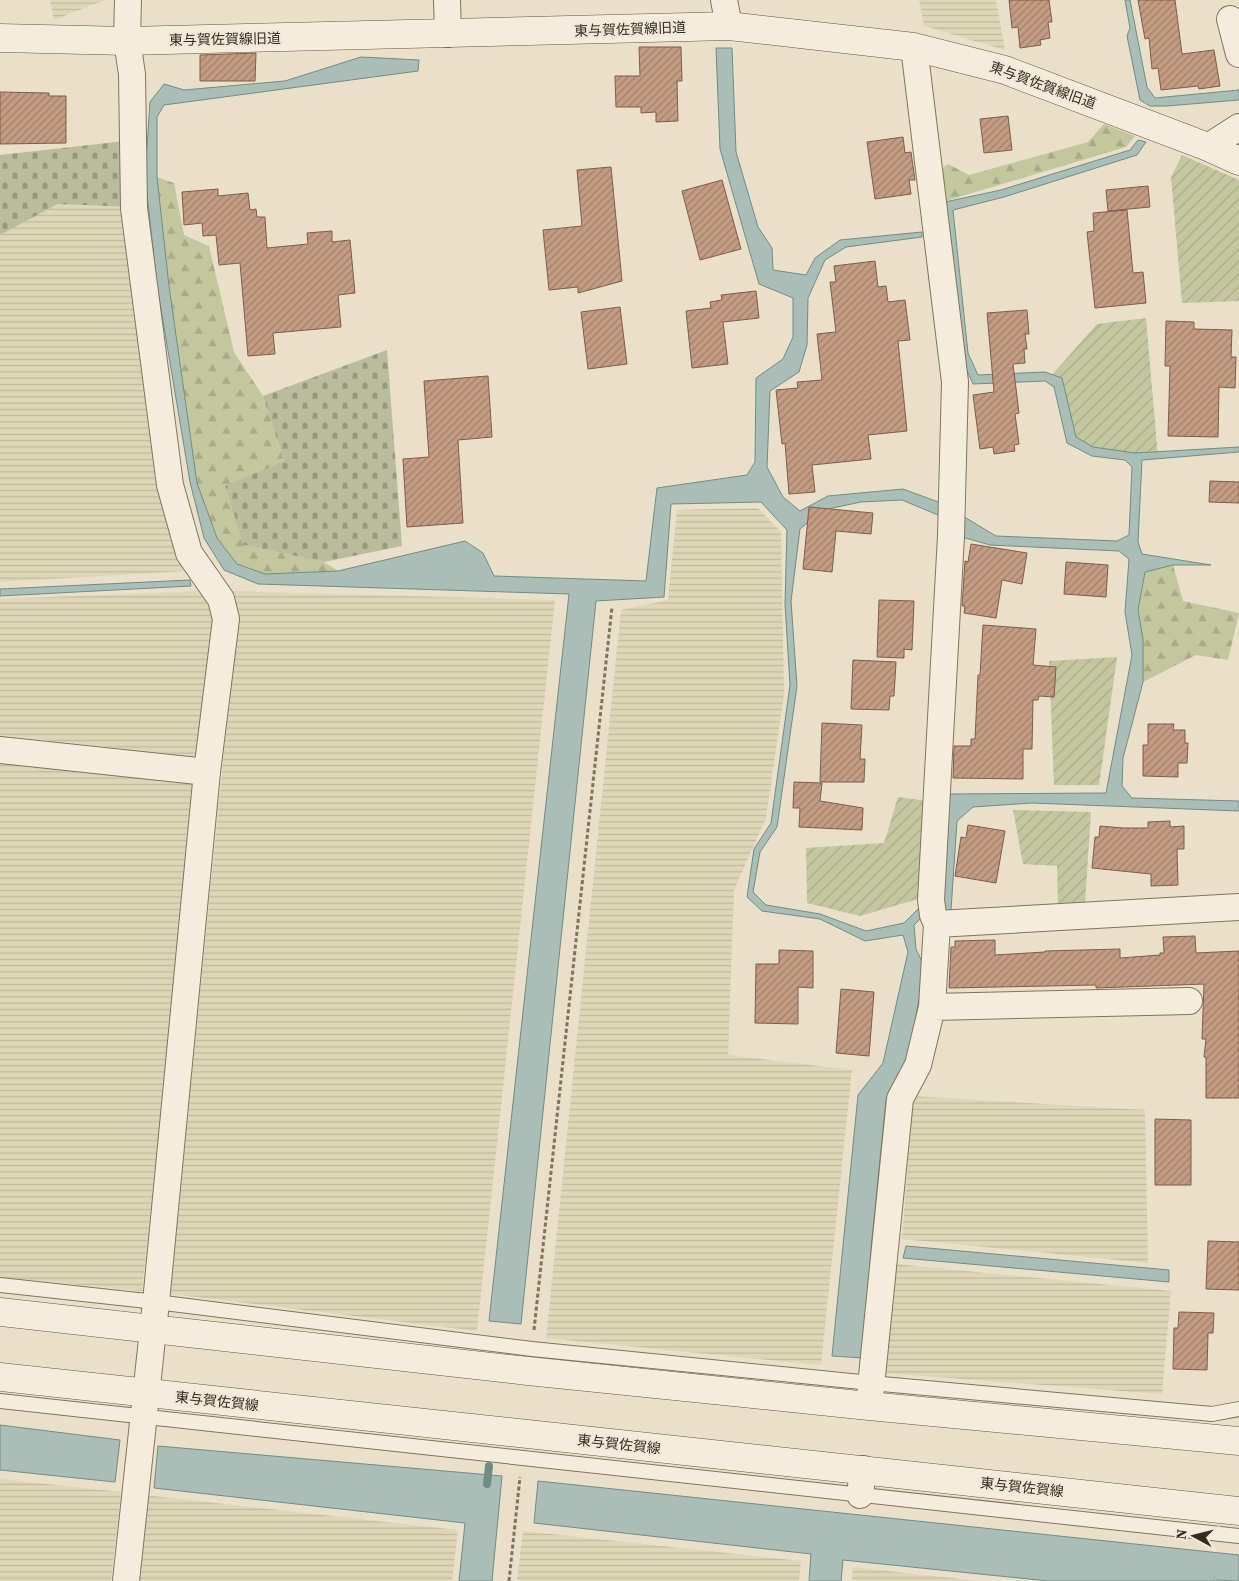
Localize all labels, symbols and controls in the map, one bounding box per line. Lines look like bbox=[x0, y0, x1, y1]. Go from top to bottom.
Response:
street label: 東与賀佐賀線旧道 bbox=[574, 17, 686, 41]
street label: 東与賀佐賀線旧道 bbox=[169, 28, 281, 50]
street label: 東与賀佐賀線旧道 bbox=[987, 56, 1099, 114]
street label: 東与賀佐賀線 bbox=[174, 1387, 260, 1415]
street label: 東与賀佐賀線 bbox=[576, 1430, 662, 1458]
street label: 東与賀佐賀線 bbox=[979, 1473, 1065, 1501]
north arrow bbox=[1169, 1511, 1219, 1561]
text: N bbox=[1171, 1528, 1192, 1541]

